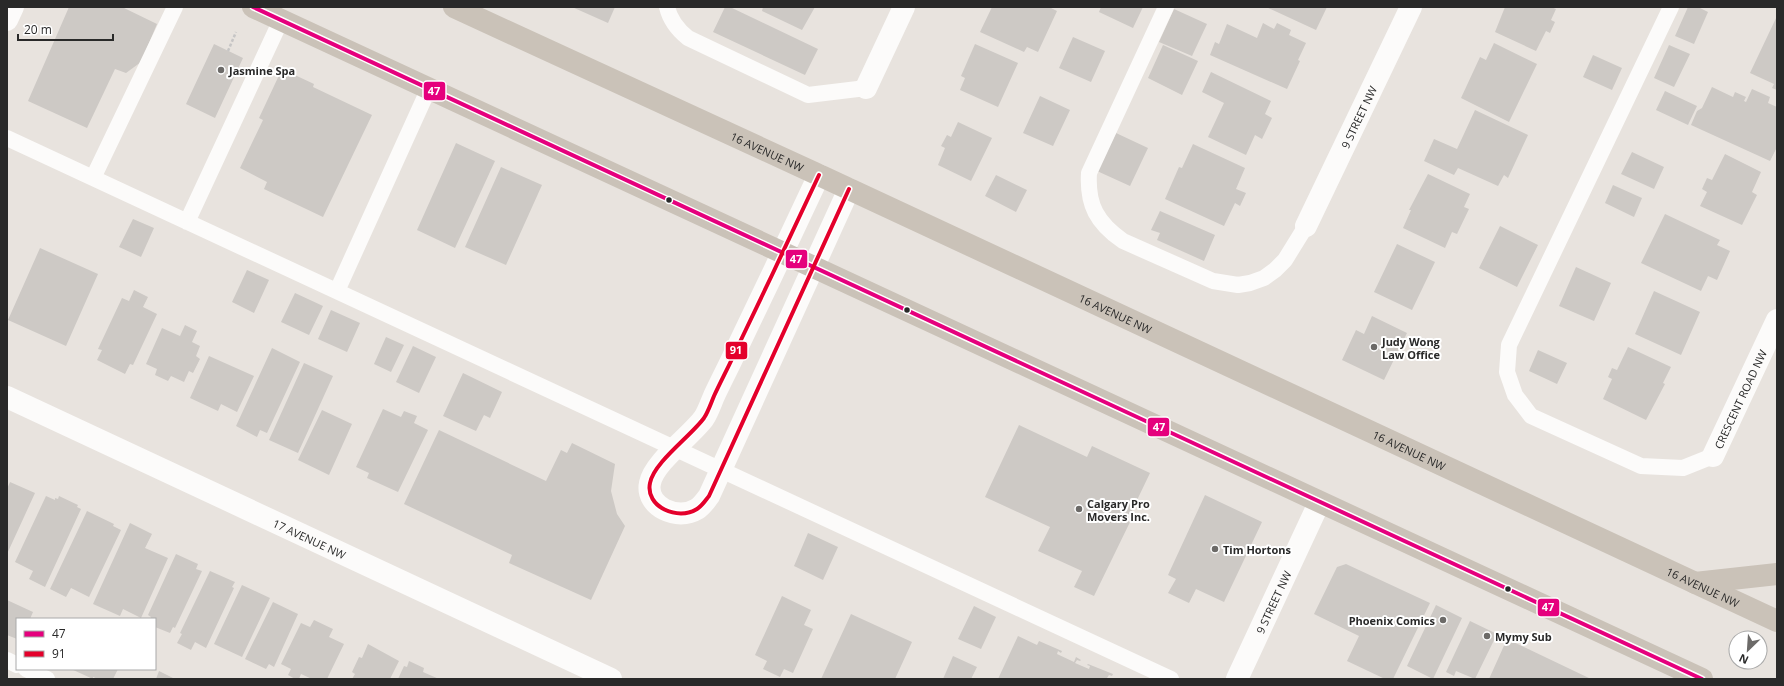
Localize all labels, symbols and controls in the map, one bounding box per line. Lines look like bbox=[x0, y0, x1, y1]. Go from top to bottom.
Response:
scale bar bbox=[18, 16, 113, 42]
text: 20 m bbox=[24, 21, 52, 38]
place label: Jasmine Spa bbox=[228, 63, 295, 78]
marker: Jasmine Spa bbox=[216, 65, 226, 75]
line badge: 47 bbox=[423, 81, 446, 101]
text: 47 bbox=[428, 83, 440, 98]
street label: 9 STREET NW bbox=[1337, 83, 1380, 151]
street label: 16 AVENUE NW bbox=[728, 128, 806, 175]
unlabelled marker bbox=[664, 195, 674, 205]
line badge: 47 bbox=[785, 249, 808, 269]
text: 47 bbox=[790, 251, 802, 266]
street label: 16 AVENUE NW bbox=[1077, 290, 1155, 337]
unlabelled marker bbox=[902, 305, 912, 315]
place label: Judy Wong Law Office bbox=[1381, 334, 1441, 362]
line badge: 91 bbox=[725, 341, 748, 360]
text: 91 bbox=[730, 342, 742, 357]
marker: Judy Wong Law Office bbox=[1369, 342, 1379, 352]
street label: CRESCENT ROAD NW bbox=[1710, 347, 1770, 451]
line badge: 47 bbox=[1147, 417, 1170, 437]
text: 47 bbox=[1153, 419, 1165, 434]
street label: 16 AVENUE NW bbox=[1370, 426, 1448, 473]
place label: Calgary Pro Movers Inc. bbox=[1087, 496, 1150, 524]
marker: Calgary Pro Movers Inc. bbox=[1074, 504, 1084, 514]
street label: 17 AVENUE NW bbox=[271, 515, 349, 562]
place label: Tim Hortons bbox=[1223, 542, 1291, 557]
marker: Tim Hortons bbox=[1210, 544, 1220, 554]
street label: 16 AVENUE NW bbox=[1664, 563, 1742, 610]
street label: 9 STREET NW bbox=[1252, 568, 1294, 636]
unlabelled marker bbox=[1503, 584, 1513, 594]
line badge: 47 bbox=[1537, 598, 1560, 617]
text: 47 bbox=[1542, 599, 1554, 614]
place label: Phoenix Comics bbox=[1349, 613, 1436, 628]
marker: Phoenix Comics bbox=[1438, 615, 1448, 625]
legend bbox=[16, 618, 156, 670]
text: 47 bbox=[52, 625, 66, 642]
place label: Mymy Sub bbox=[1495, 629, 1552, 644]
north arrow bbox=[1728, 630, 1768, 670]
marker: Mymy Sub bbox=[1482, 631, 1492, 641]
text: 91 bbox=[52, 645, 66, 662]
text: N bbox=[1736, 651, 1751, 668]

